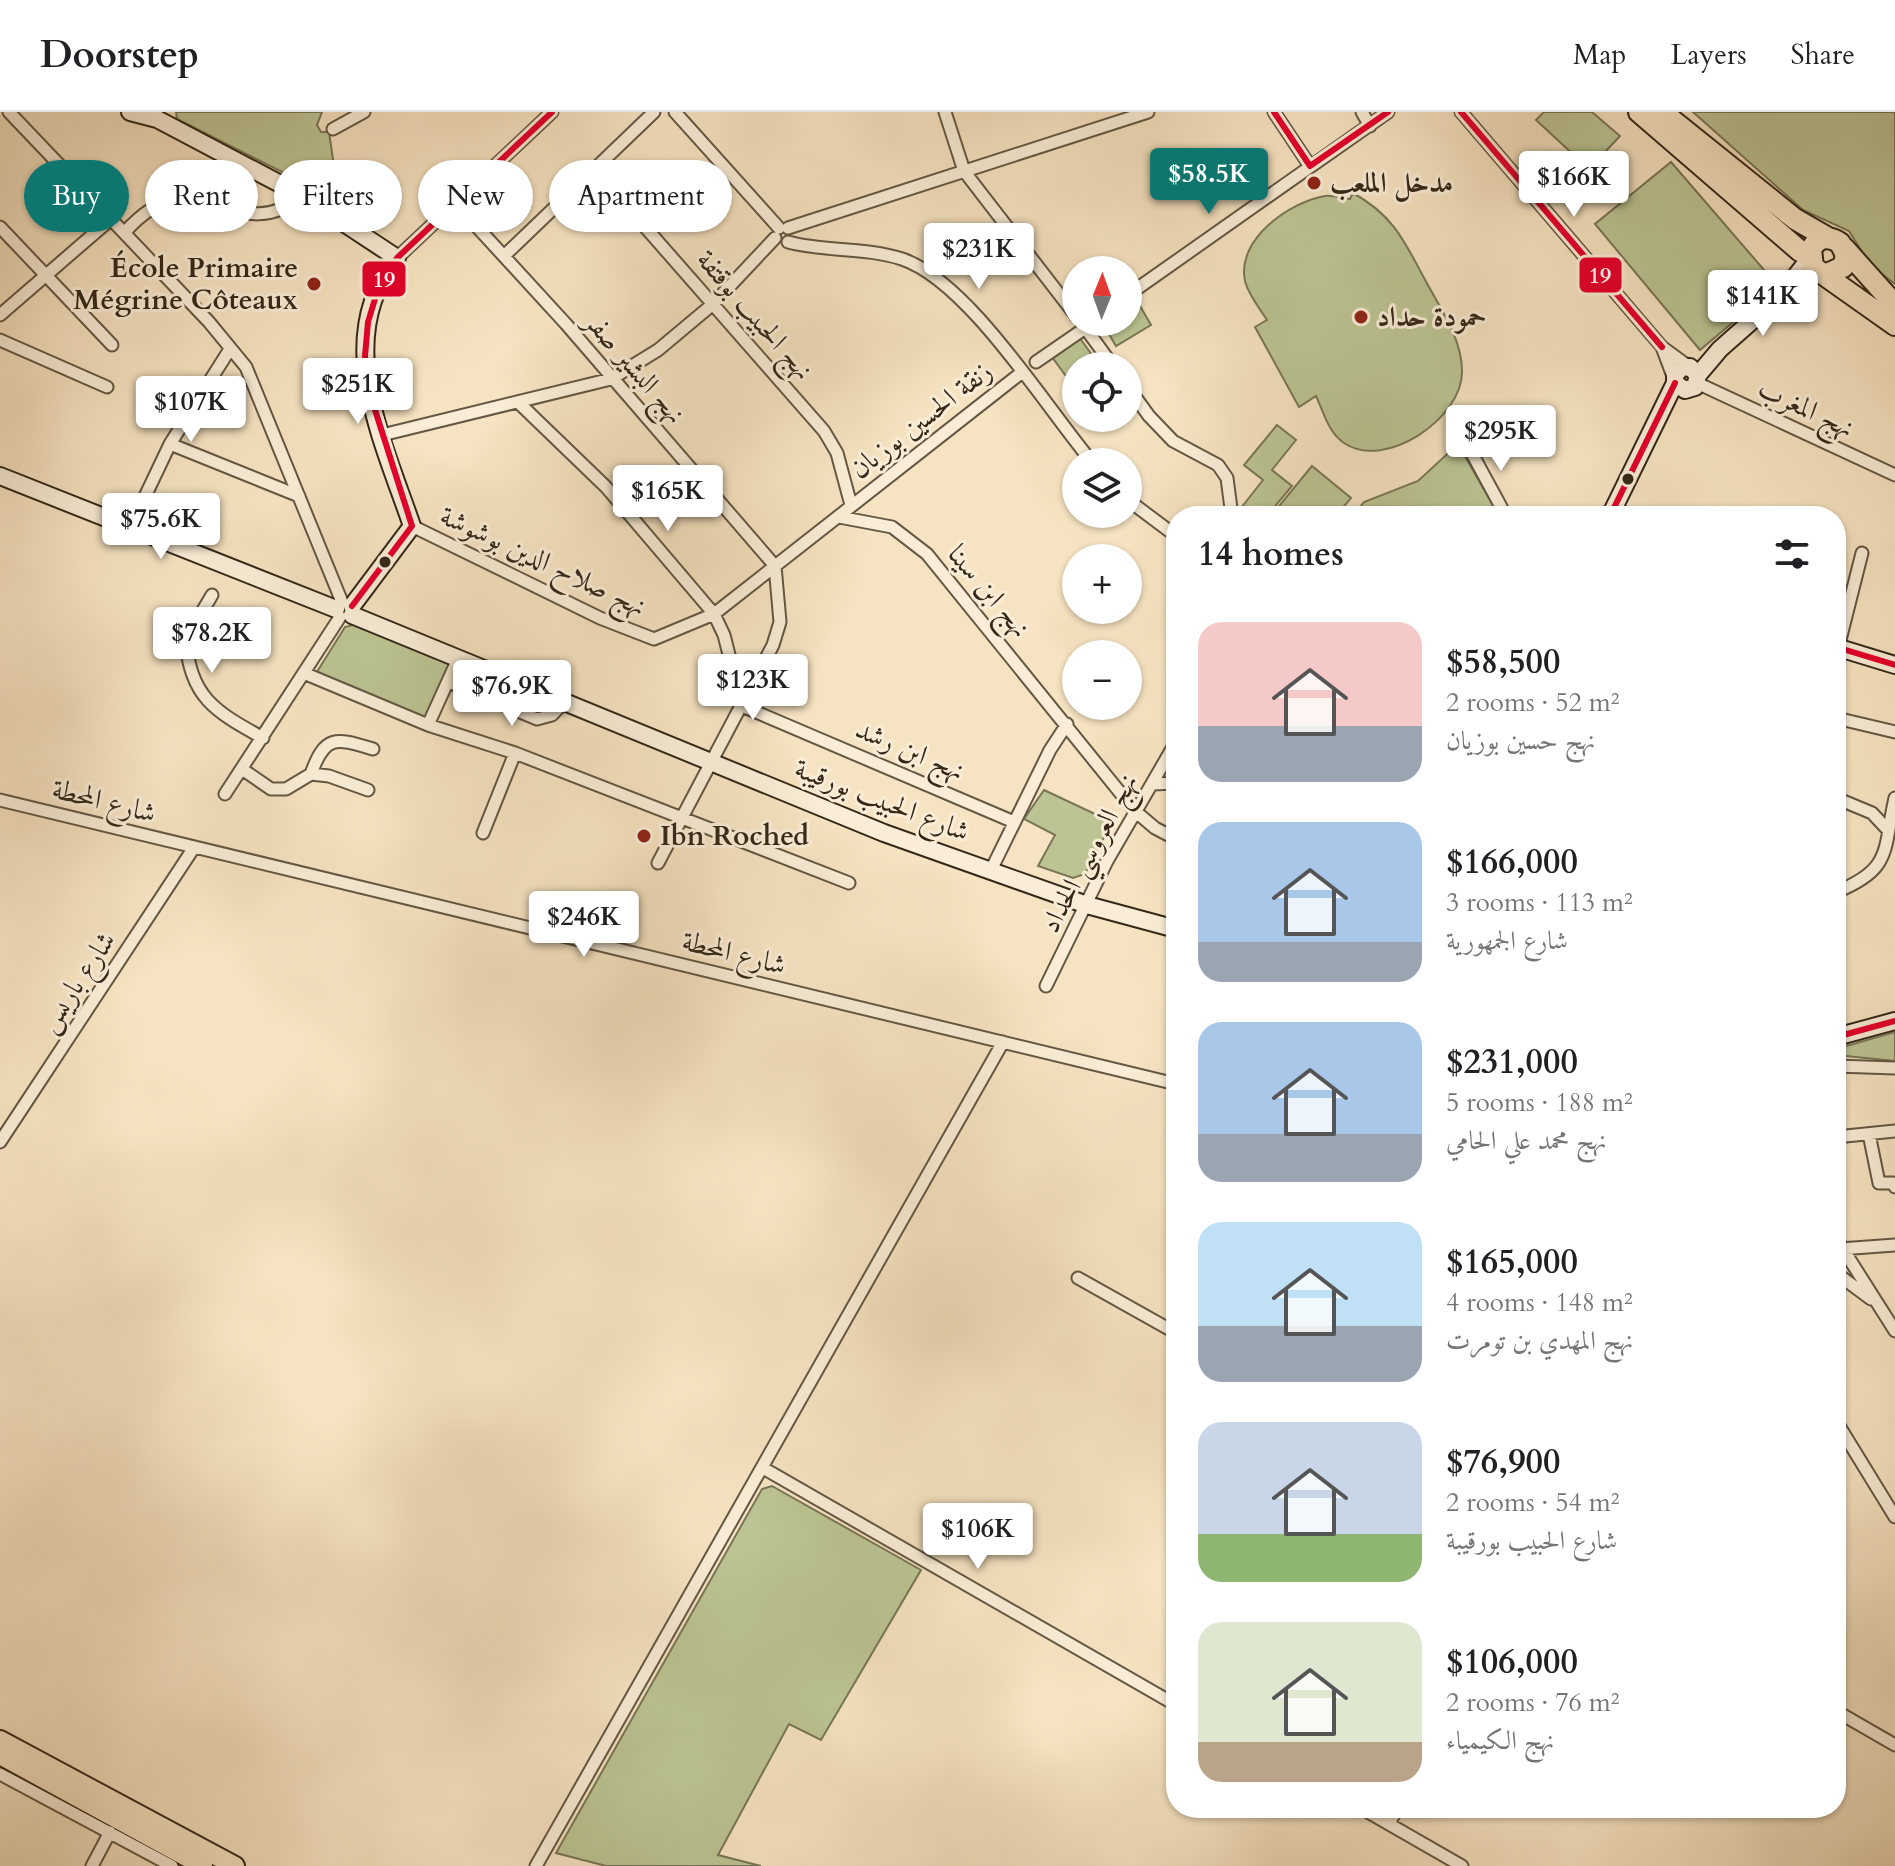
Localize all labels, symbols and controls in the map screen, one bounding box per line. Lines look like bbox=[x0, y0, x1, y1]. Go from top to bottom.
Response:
text: Doorstep bbox=[40, 29, 199, 81]
text: Map bbox=[1573, 36, 1626, 74]
text: Layers bbox=[1670, 36, 1747, 74]
text: Share bbox=[1791, 36, 1855, 74]
pin: $58.5K bbox=[1144, 148, 1274, 216]
pin: $166K bbox=[1518, 151, 1630, 219]
text: $58.5K bbox=[1168, 156, 1250, 191]
text: $166K bbox=[1537, 159, 1611, 194]
chip: Buy bbox=[24, 160, 129, 232]
chip: Rent bbox=[145, 160, 258, 232]
chip: Filters bbox=[274, 160, 402, 232]
chip: New bbox=[418, 160, 533, 232]
chip: Apartment bbox=[549, 160, 732, 232]
place label: مدخل الملعب bbox=[1330, 164, 1453, 202]
marker: مدخل الملعب bbox=[1305, 174, 1323, 192]
pin: $231K bbox=[923, 223, 1035, 291]
text: $231K bbox=[942, 231, 1016, 266]
street label: نهج الحبيب بوقتفة bbox=[684, 242, 822, 392]
place label: École Primaire Mégrine Côteaux bbox=[73, 249, 298, 319]
north arrow bbox=[1062, 256, 1142, 336]
map controls bbox=[1062, 256, 1142, 720]
line badge: 19 bbox=[1578, 256, 1623, 294]
line badge: 19 bbox=[361, 260, 407, 298]
text: 19 bbox=[1589, 261, 1611, 291]
text: 19 bbox=[373, 265, 395, 295]
pin: $141K bbox=[1707, 270, 1819, 338]
marker: École Primaire Mégrine Côteaux bbox=[305, 275, 323, 293]
text: $141K bbox=[1726, 278, 1800, 313]
place label: حمودة حداد bbox=[1377, 298, 1486, 336]
street label: نهج البشير صفر bbox=[570, 302, 694, 435]
marker: حمودة حداد bbox=[1352, 308, 1370, 326]
street label: زنقة الحسين بوزيان bbox=[842, 352, 1000, 488]
button: locate bbox=[1062, 352, 1142, 432]
pin: $251K bbox=[302, 358, 414, 426]
text: $251K bbox=[321, 366, 395, 401]
street label: نهج المغرب bbox=[1750, 369, 1860, 451]
pin: $107K bbox=[135, 376, 247, 444]
text: $107K bbox=[154, 384, 228, 419]
pin: $295K bbox=[1445, 405, 1557, 473]
text: $295K bbox=[1464, 413, 1538, 448]
button: layers bbox=[1062, 448, 1142, 528]
pin: $165K bbox=[612, 465, 724, 533]
unlabelled marker bbox=[1620, 471, 1636, 487]
text: $165K bbox=[631, 473, 705, 508]
pin: $75.6K bbox=[96, 493, 226, 561]
street label: نهج صلاح الدين بوشوشة bbox=[431, 497, 652, 631]
text: $75.6K bbox=[120, 501, 202, 536]
text: 14 homes bbox=[1198, 531, 1344, 577]
icon: filters bbox=[1770, 532, 1814, 576]
street label: نهج ابن سينا bbox=[935, 536, 1039, 649]
button: + bbox=[1062, 544, 1142, 624]
unlabelled marker bbox=[377, 554, 393, 570]
pin: $78.2K bbox=[147, 607, 277, 675]
text: $78.2K bbox=[171, 615, 253, 650]
text: $58,500 bbox=[1446, 639, 1560, 685]
button: − bbox=[1062, 640, 1142, 720]
pin: $123K bbox=[697, 654, 809, 722]
icon: home bbox=[1262, 654, 1358, 750]
pin: $76.9K bbox=[447, 660, 577, 728]
text: $123K bbox=[716, 662, 790, 697]
text: $76.9K bbox=[471, 668, 553, 703]
text: 2 rooms · 52 m² bbox=[1446, 685, 1619, 720]
street label: نهج ابن رشد bbox=[848, 710, 970, 795]
text: نهج حسين بوزيان bbox=[1446, 723, 1595, 758]
street label: شارع الحبيب بورقيبة bbox=[788, 749, 975, 855]
street label: نهج العروسي الحداد bbox=[1031, 767, 1153, 943]
street label: شارع المحطة bbox=[47, 770, 160, 836]
place label: Ibn Roched bbox=[660, 817, 809, 855]
marker: Ibn Roched bbox=[635, 827, 653, 845]
text: $166,000 bbox=[1446, 839, 1578, 885]
icon: home bbox=[1262, 854, 1358, 950]
text: 3 rooms · 113 m² bbox=[1446, 885, 1633, 920]
pin: $246K bbox=[528, 891, 640, 959]
text: $246K bbox=[547, 899, 621, 934]
street label: شارع المحطة bbox=[677, 922, 790, 988]
text: شارع الجمهورية bbox=[1446, 923, 1568, 958]
street label: شارع باريس bbox=[29, 924, 128, 1042]
text: $231,000 bbox=[1446, 1039, 1578, 1085]
icon: home bbox=[1262, 1054, 1358, 1150]
text: 5 rooms · 188 m² bbox=[1446, 1085, 1633, 1120]
text: نهج محمد علي الحامي bbox=[1446, 1123, 1606, 1158]
text: $165,000 bbox=[1446, 1239, 1578, 1285]
icon: home bbox=[1262, 1254, 1358, 1350]
text: 4 rooms · 148 m² bbox=[1446, 1285, 1633, 1320]
text: نهج المهدي بن تومرت bbox=[1446, 1323, 1633, 1358]
text: $76,900 bbox=[1446, 1439, 1560, 1485]
icon: home bbox=[1262, 1454, 1358, 1550]
text: 2 rooms · 54 m² bbox=[1446, 1485, 1619, 1520]
pin: $106K bbox=[922, 1503, 1034, 1571]
text: $106K bbox=[941, 1511, 1015, 1546]
text: شارع الحبيب بورقيبة bbox=[1446, 1523, 1617, 1558]
text: $106,000 bbox=[1446, 1639, 1578, 1685]
icon: home bbox=[1262, 1654, 1358, 1750]
text: 2 rooms · 76 m² bbox=[1446, 1685, 1619, 1720]
text: نهج الكيمياء bbox=[1446, 1723, 1554, 1758]

